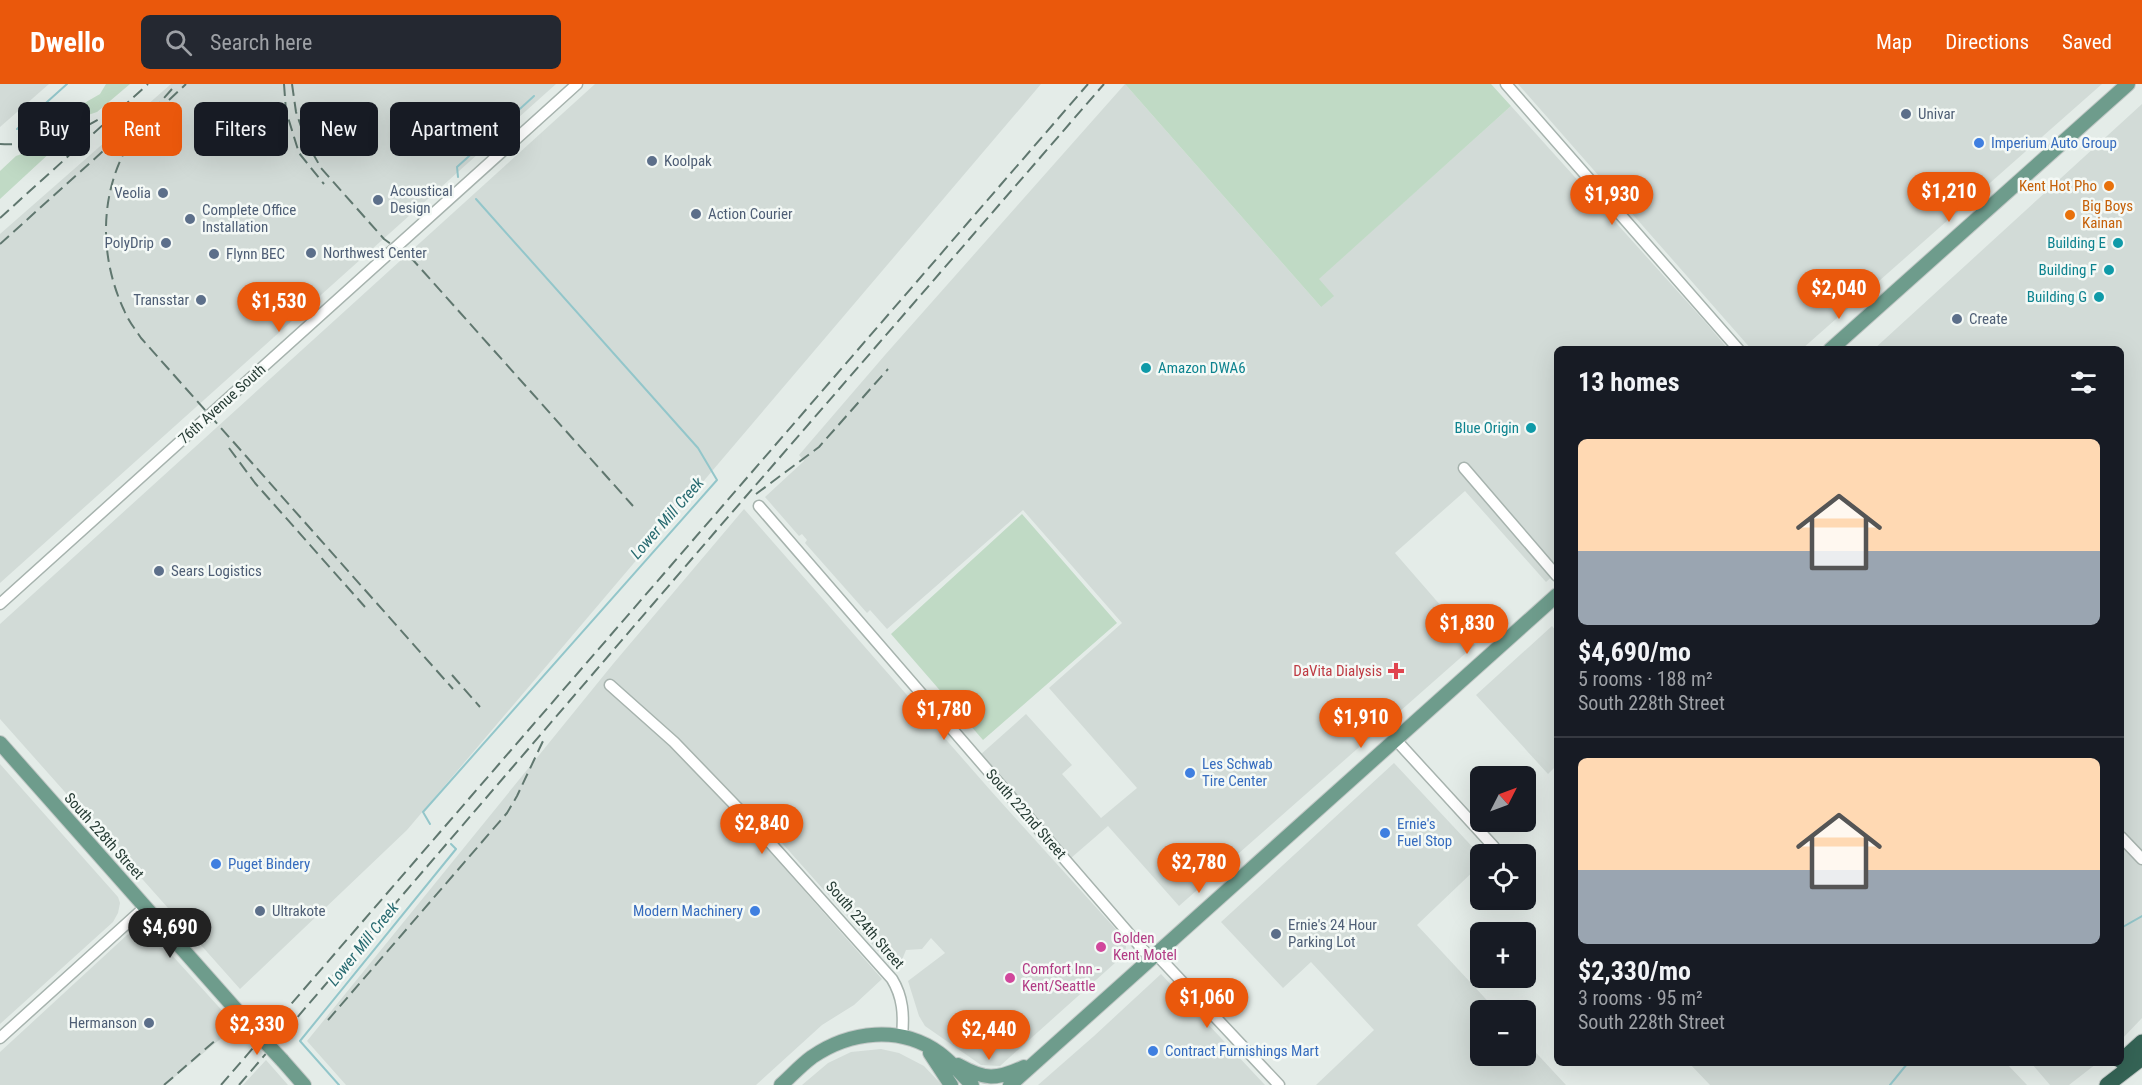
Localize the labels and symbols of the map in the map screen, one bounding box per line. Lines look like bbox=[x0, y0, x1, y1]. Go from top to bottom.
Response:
place label: Univar bbox=[1918, 105, 1956, 123]
marker: Univar bbox=[1899, 107, 1913, 121]
place label: Imperium Auto Group bbox=[1991, 134, 2117, 152]
marker: Imperium Auto Group bbox=[1972, 136, 1986, 150]
place label: Koolpak bbox=[664, 152, 712, 170]
marker: Koolpak bbox=[645, 154, 659, 168]
pin: $1,210 bbox=[1900, 172, 1998, 223]
pin: $1,930 bbox=[1563, 175, 1661, 226]
place label: Kent Hot Pho bbox=[2019, 177, 2097, 195]
marker: Kent Hot Pho bbox=[2102, 179, 2116, 193]
place label: Acoustical Design bbox=[390, 182, 453, 217]
place label: Veolia bbox=[114, 184, 151, 202]
marker: Veolia bbox=[156, 186, 170, 200]
marker: Acoustical Design bbox=[371, 193, 385, 207]
place label: Big Boys Kainan bbox=[2082, 197, 2133, 232]
place label: Complete Office Installation bbox=[202, 201, 296, 236]
place label: Action Courier bbox=[708, 205, 793, 223]
marker: Action Courier bbox=[689, 207, 703, 221]
marker: Big Boys Kainan bbox=[2063, 208, 2077, 222]
marker: Complete Office Installation bbox=[183, 212, 197, 226]
place label: PolyDrip bbox=[105, 234, 154, 252]
place label: Building E bbox=[2047, 234, 2106, 252]
marker: PolyDrip bbox=[159, 236, 173, 250]
marker: Building E bbox=[2111, 236, 2125, 250]
place label: Northwest Center bbox=[323, 244, 427, 262]
place label: Flynn BEC bbox=[226, 245, 285, 263]
marker: Northwest Center bbox=[304, 246, 318, 260]
marker: Flynn BEC bbox=[207, 247, 221, 261]
place label: Building F bbox=[2038, 261, 2097, 279]
marker: Building F bbox=[2102, 263, 2116, 277]
pin: $2,040 bbox=[1790, 269, 1888, 320]
pin: $1,530 bbox=[230, 282, 328, 333]
place label: Building G bbox=[2027, 288, 2087, 306]
marker: Building G bbox=[2092, 290, 2106, 304]
place label: Transstar bbox=[133, 291, 189, 309]
marker: Transstar bbox=[194, 293, 208, 307]
place label: Create bbox=[1969, 310, 2008, 328]
marker: Create bbox=[1950, 312, 1964, 326]
place label: Amazon DWA6 bbox=[1158, 359, 1246, 377]
street label: 76th Avenue South bbox=[175, 360, 269, 448]
marker: Amazon DWA6 bbox=[1139, 361, 1153, 375]
place label: Blue Origin bbox=[1455, 419, 1519, 437]
marker: Blue Origin bbox=[1524, 421, 1538, 435]
water label: Lower Mill Creek bbox=[626, 473, 708, 563]
place label: Sears Logistics bbox=[171, 562, 262, 580]
marker: Sears Logistics bbox=[152, 564, 166, 578]
pin: $1,830 bbox=[1418, 604, 1516, 655]
place label: DaVita Dialysis bbox=[1293, 662, 1382, 680]
marker: DaVita Dialysis bbox=[1387, 662, 1405, 680]
pin: $1,780 bbox=[895, 690, 993, 741]
pin: $1,910 bbox=[1312, 698, 1410, 749]
place label: Les Schwab Tire Center bbox=[1202, 755, 1273, 790]
street label: South 222nd Street bbox=[982, 765, 1070, 863]
marker: Les Schwab Tire Center bbox=[1183, 766, 1197, 780]
north arrow bbox=[1470, 766, 1536, 832]
street label: South 228th Street bbox=[60, 789, 148, 883]
pin: $2,840 bbox=[713, 804, 811, 855]
place label: Ernie's Fuel Stop bbox=[1397, 815, 1452, 850]
marker: Ernie's Fuel Stop bbox=[1378, 826, 1392, 840]
pin: $2,780 bbox=[1150, 843, 1248, 894]
place label: Puget Bindery bbox=[228, 855, 310, 873]
marker: Puget Bindery bbox=[209, 857, 223, 871]
street label: South 224th Street bbox=[822, 878, 908, 972]
water label: Lower Mill Creek bbox=[324, 898, 403, 990]
place label: Ultrakote bbox=[272, 902, 326, 920]
place label: Modern Machinery bbox=[633, 902, 743, 920]
marker: Ultrakote bbox=[253, 904, 267, 918]
marker: Modern Machinery bbox=[748, 904, 762, 918]
pin: $4,690 bbox=[121, 908, 219, 959]
place label: Ernie's 24 Hour Parking Lot bbox=[1288, 916, 1377, 951]
marker: Ernie's 24 Hour Parking Lot bbox=[1269, 927, 1283, 941]
place label: Golden Kent Motel bbox=[1113, 929, 1177, 964]
marker: Golden Kent Motel bbox=[1094, 940, 1108, 954]
place label: Comfort Inn - Kent/Seattle bbox=[1022, 960, 1100, 995]
marker: Comfort Inn - Kent/Seattle bbox=[1003, 971, 1017, 985]
pin: $1,060 bbox=[1158, 978, 1256, 1029]
pin: $2,330 bbox=[208, 1005, 306, 1056]
pin: $2,440 bbox=[940, 1010, 1038, 1061]
place label: Hermanson bbox=[69, 1014, 137, 1032]
marker: Hermanson bbox=[142, 1016, 156, 1030]
place label: Contract Furnishings Mart bbox=[1165, 1042, 1319, 1060]
marker: Contract Furnishings Mart bbox=[1146, 1044, 1160, 1058]

